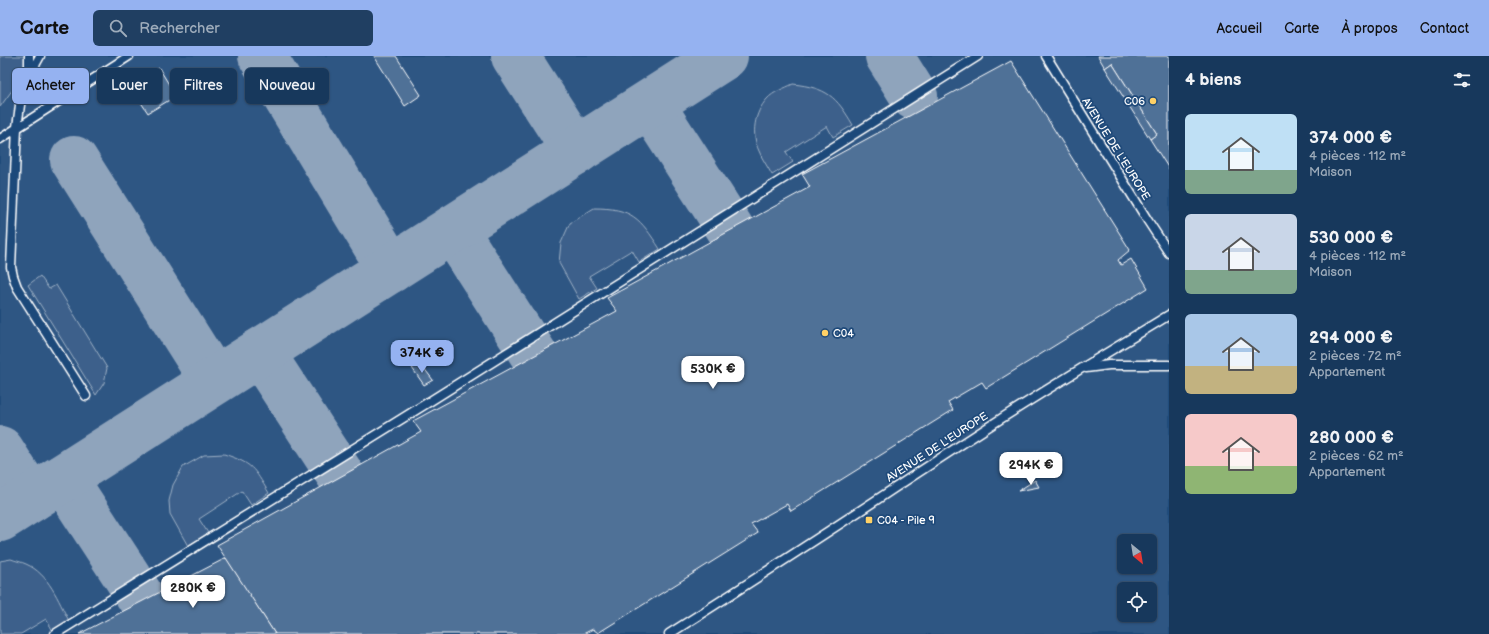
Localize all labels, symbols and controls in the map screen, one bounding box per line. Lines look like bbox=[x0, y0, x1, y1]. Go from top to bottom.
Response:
search box bbox=[93, 10, 373, 46]
text: Carte bbox=[20, 17, 69, 40]
icon: search bbox=[107, 17, 129, 39]
text: Rechercher bbox=[139, 19, 220, 38]
text: Accueil bbox=[1216, 20, 1262, 37]
text: Carte bbox=[1284, 20, 1319, 37]
text: À propos bbox=[1341, 20, 1398, 37]
text: Contact bbox=[1420, 20, 1469, 37]
chip: Acheter bbox=[12, 68, 89, 104]
chip: Louer bbox=[97, 68, 162, 104]
chip: Filtres bbox=[170, 68, 237, 104]
chip: Nouveau bbox=[245, 68, 329, 104]
icon: filters bbox=[1451, 69, 1473, 91]
text: 4 biens bbox=[1185, 70, 1241, 90]
street label: AVENUE DE L'EUROPE bbox=[1079, 95, 1153, 203]
place label: C06 bbox=[1124, 95, 1145, 108]
marker: C06 bbox=[1148, 96, 1158, 106]
text: 374 000 € bbox=[1309, 128, 1392, 148]
icon: home bbox=[1217, 130, 1265, 178]
text: 4 pièces · 112 m² bbox=[1309, 148, 1406, 164]
text: Maison bbox=[1309, 164, 1352, 180]
text: 530 000 € bbox=[1309, 228, 1393, 248]
icon: home bbox=[1217, 230, 1265, 278]
text: 4 pièces · 112 m² bbox=[1309, 248, 1406, 264]
text: Maison bbox=[1309, 264, 1352, 280]
place label: C04 bbox=[833, 327, 854, 340]
marker: C04 bbox=[820, 328, 830, 338]
text: 294 000 € bbox=[1309, 328, 1393, 348]
icon: home bbox=[1217, 330, 1265, 378]
pin: 374K € bbox=[389, 340, 455, 374]
text: 374K € bbox=[400, 345, 444, 361]
text: 2 pièces · 72 m² bbox=[1309, 348, 1402, 364]
pin: 530K € bbox=[680, 356, 746, 390]
text: 530K € bbox=[690, 361, 736, 377]
text: Appartement bbox=[1309, 364, 1385, 380]
street label: AVENUE DE L'EUROPE bbox=[884, 409, 990, 485]
text: 280 000 € bbox=[1309, 428, 1394, 448]
icon: home bbox=[1217, 430, 1265, 478]
text: 2 pièces · 62 m² bbox=[1309, 448, 1404, 464]
pin: 294K € bbox=[998, 452, 1064, 486]
text: 294K € bbox=[1008, 457, 1054, 473]
text: Appartement bbox=[1309, 464, 1385, 480]
place label: C04 - Pile 9 bbox=[877, 514, 935, 527]
marker: C04 - Pile 9 bbox=[864, 515, 874, 525]
north arrow bbox=[1117, 534, 1157, 574]
map controls bbox=[1117, 534, 1157, 622]
pin: 280K € bbox=[160, 575, 226, 609]
text: 280K € bbox=[170, 580, 216, 596]
button: locate bbox=[1117, 582, 1157, 622]

